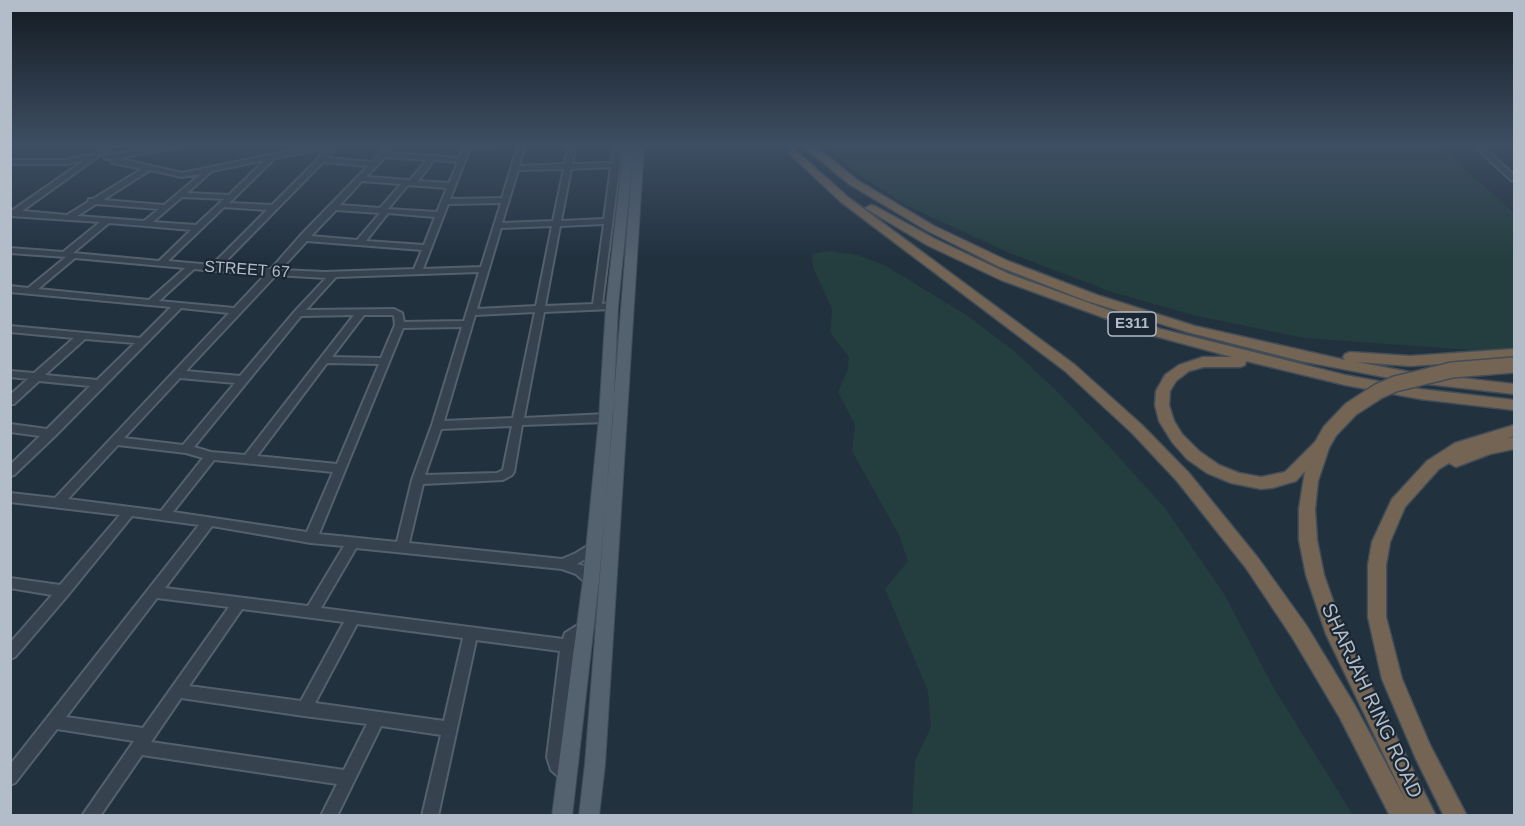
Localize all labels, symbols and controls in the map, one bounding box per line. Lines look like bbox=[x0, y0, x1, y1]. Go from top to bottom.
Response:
street label: STREET 67 bbox=[204, 257, 290, 283]
road number: E311 bbox=[1108, 312, 1156, 336]
street label: SHARJAH RING ROAD bbox=[1315, 600, 1427, 802]

